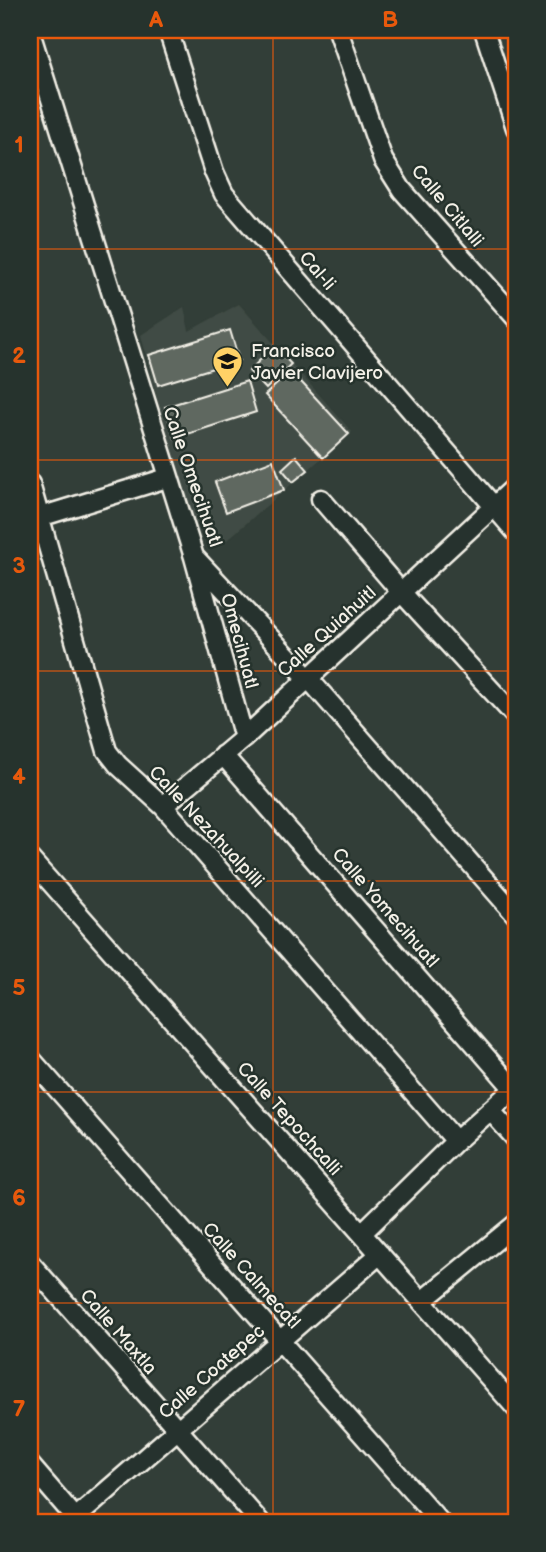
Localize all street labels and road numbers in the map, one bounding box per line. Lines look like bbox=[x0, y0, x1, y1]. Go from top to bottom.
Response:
street label: Calle Citlalli bbox=[406, 160, 488, 252]
street label: Cal-li bbox=[294, 247, 340, 295]
street label: Calle Omecihuatl bbox=[157, 404, 227, 550]
street label: Calle Quiahuitl bbox=[273, 582, 381, 682]
street label: Omecihuatl bbox=[215, 591, 263, 691]
street label: Calle Nezahualpilli bbox=[144, 761, 268, 893]
street label: Calle Yomecihuatl bbox=[327, 843, 443, 973]
street label: Calle Tepochcalli bbox=[232, 1057, 346, 1181]
street label: Calle Calmecatl bbox=[197, 1218, 305, 1334]
street label: Calle Maxtla bbox=[75, 1285, 161, 1379]
street label: Calle Coatepec bbox=[154, 1320, 270, 1424]

